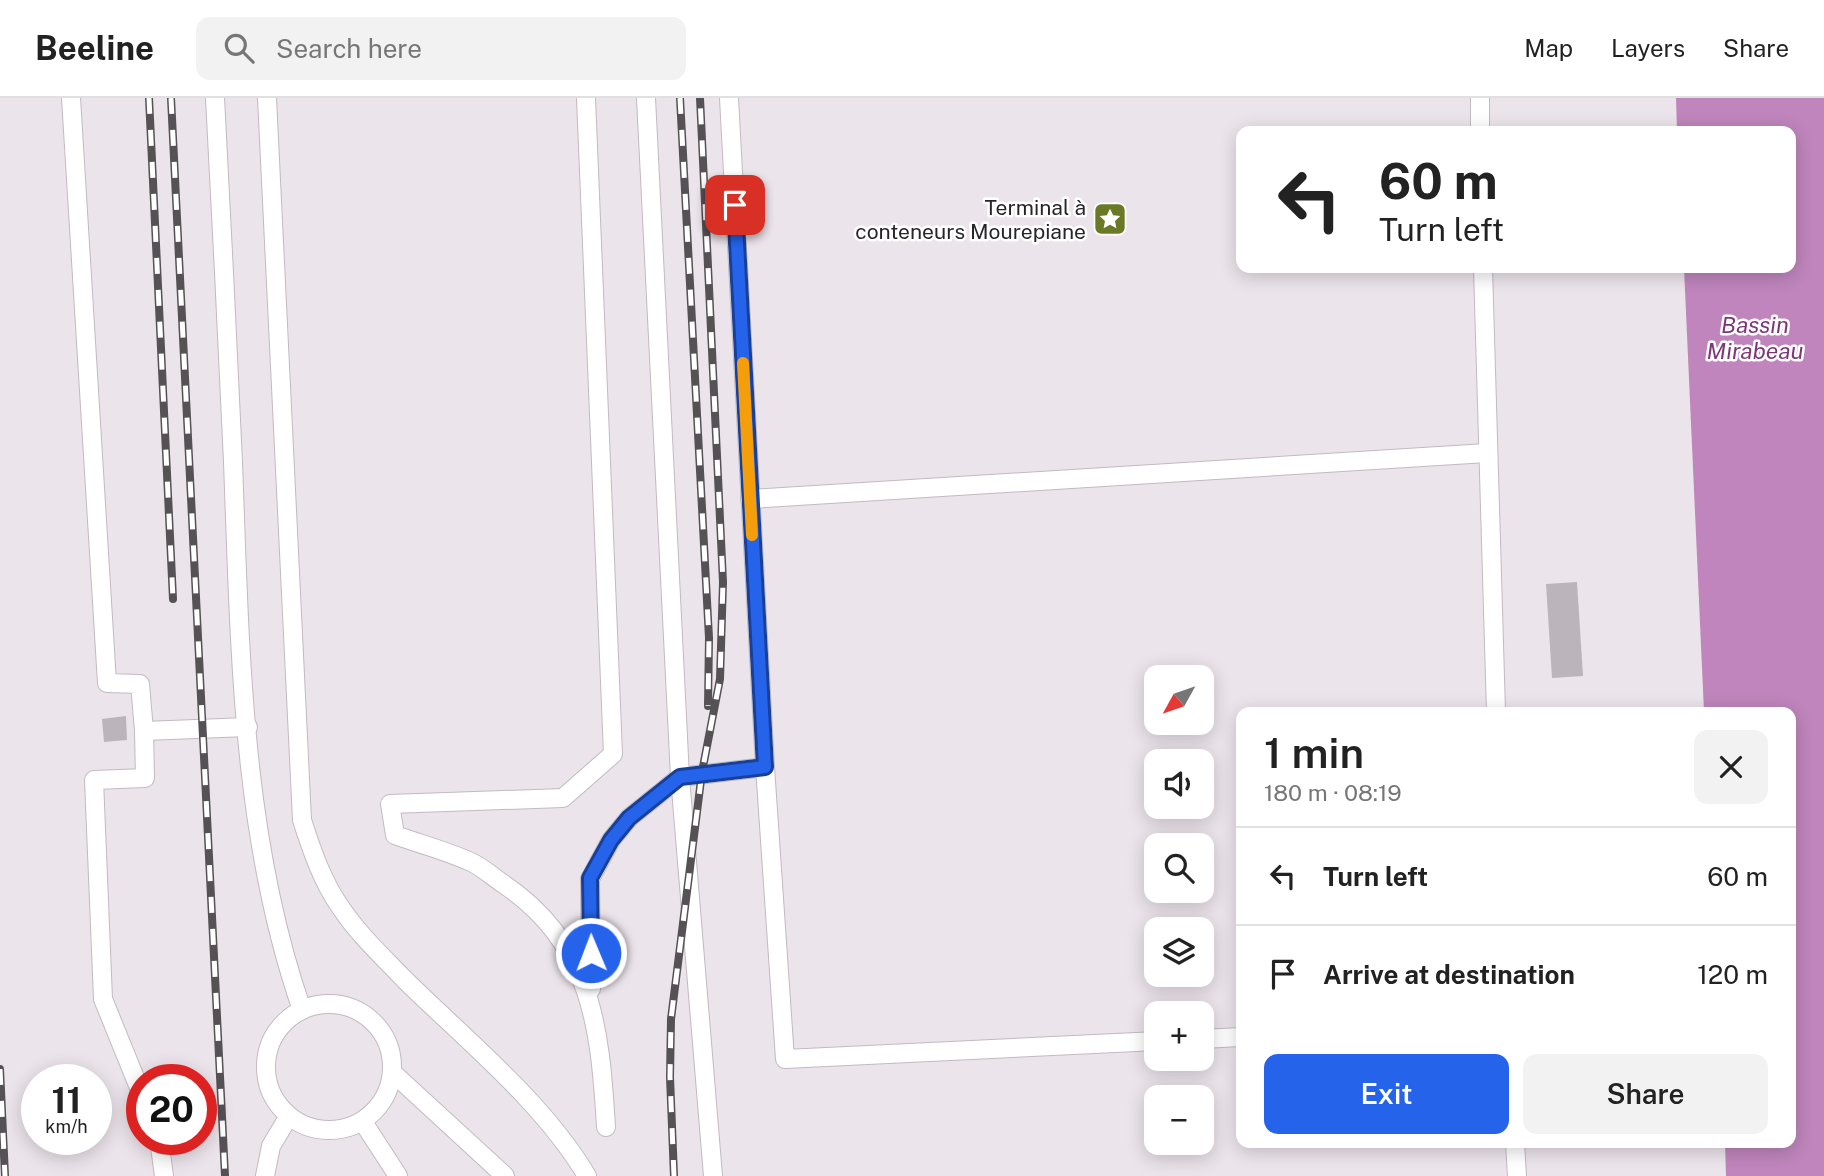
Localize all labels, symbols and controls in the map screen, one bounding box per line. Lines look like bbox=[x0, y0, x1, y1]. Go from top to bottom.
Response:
search box bbox=[196, 17, 686, 80]
text: Beeline bbox=[35, 29, 154, 67]
icon: search bbox=[220, 29, 258, 67]
text: Search here bbox=[276, 33, 422, 64]
text: Map bbox=[1524, 34, 1573, 62]
text: Layers bbox=[1611, 34, 1685, 62]
text: Share bbox=[1723, 34, 1789, 62]
text: 60 m bbox=[1379, 152, 1498, 210]
icon: left bbox=[1264, 154, 1355, 245]
pin bbox=[705, 175, 765, 235]
icon: arrive bbox=[716, 186, 754, 224]
place label: Terminal à conteneurs Mourepiane bbox=[855, 195, 1086, 244]
place icon: Terminal à conteneurs Mourepiane bbox=[1091, 200, 1129, 238]
text: Turn left bbox=[1379, 211, 1504, 248]
water label: Bassin Mirabeau bbox=[1707, 311, 1803, 364]
north arrow bbox=[1144, 665, 1214, 735]
map controls bbox=[1144, 665, 1214, 1155]
text: 1 min bbox=[1264, 728, 1364, 777]
button: close bbox=[1694, 730, 1768, 804]
button: sound bbox=[1144, 749, 1214, 819]
text: 180 m · 08:19 bbox=[1264, 779, 1402, 806]
button: search bbox=[1144, 833, 1214, 903]
icon: left bbox=[1264, 857, 1302, 895]
text: Turn left bbox=[1323, 861, 1428, 892]
text: 60 m bbox=[1707, 861, 1768, 892]
position arrow bbox=[554, 916, 628, 990]
button: layers bbox=[1144, 917, 1214, 987]
icon: arrive bbox=[1264, 955, 1302, 993]
text: Arrive at destination bbox=[1323, 959, 1575, 990]
text: 120 m bbox=[1697, 959, 1768, 990]
button: + bbox=[1144, 1001, 1214, 1071]
button: Exit bbox=[1264, 1054, 1509, 1134]
button: Share bbox=[1523, 1054, 1768, 1134]
speed limit sign: 20 bbox=[126, 1064, 217, 1155]
text: 11 bbox=[52, 1080, 81, 1121]
button: − bbox=[1144, 1085, 1214, 1155]
text: km/h bbox=[45, 1116, 88, 1137]

